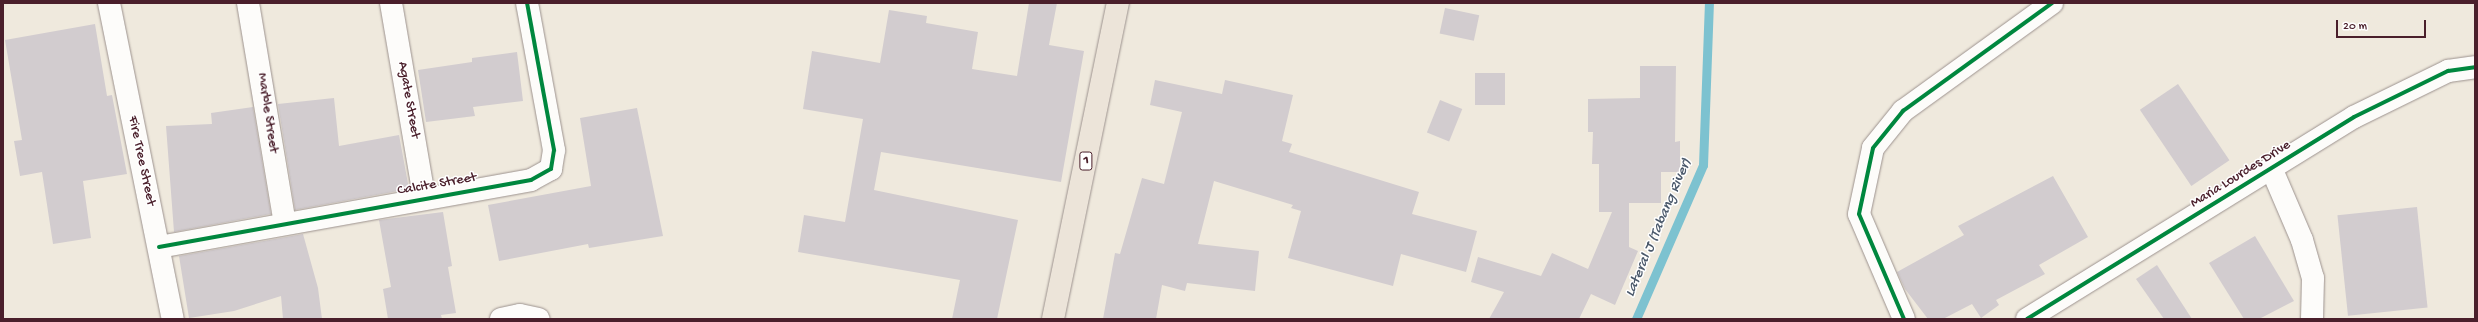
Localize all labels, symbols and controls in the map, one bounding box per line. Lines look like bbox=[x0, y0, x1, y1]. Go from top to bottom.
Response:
scale bar bbox=[2338, 12, 2428, 38]
text: 20 m bbox=[2343, 20, 2367, 34]
street label: Agate Street bbox=[393, 60, 423, 140]
street label: Marble Street bbox=[252, 72, 282, 154]
street label: Fire Tree Street bbox=[123, 115, 159, 207]
street label: Maria Lourdes Drive bbox=[2188, 137, 2294, 213]
road number: 1 bbox=[1079, 150, 1093, 172]
water label: Lateral J (Tabang River) bbox=[1622, 156, 1696, 300]
street label: Calcite Street bbox=[396, 170, 478, 200]

